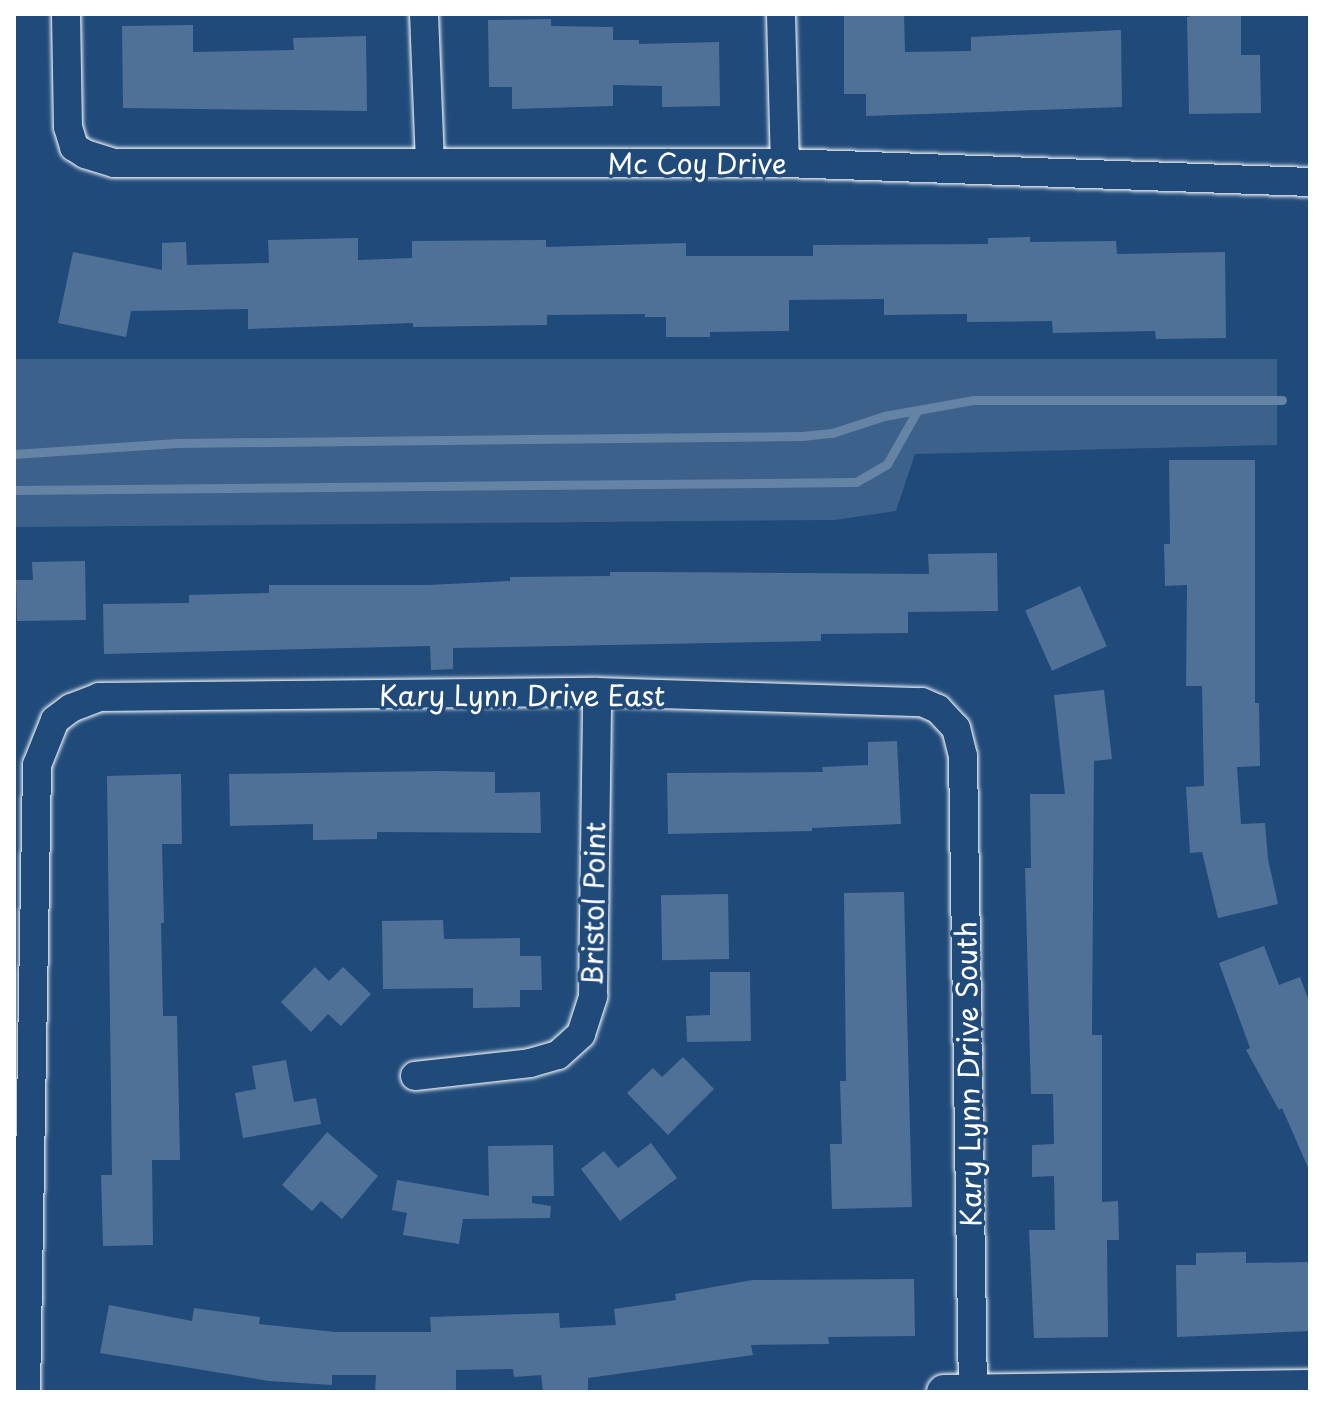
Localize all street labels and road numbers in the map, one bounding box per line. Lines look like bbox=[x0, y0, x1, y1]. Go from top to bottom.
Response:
street label: Mc Coy Drive bbox=[605, 146, 789, 180]
street label: Kary Lynn Drive East bbox=[379, 678, 665, 712]
street label: Bristol Point bbox=[575, 820, 611, 988]
street label: Kary Lynn Drive South bbox=[949, 921, 987, 1227]

